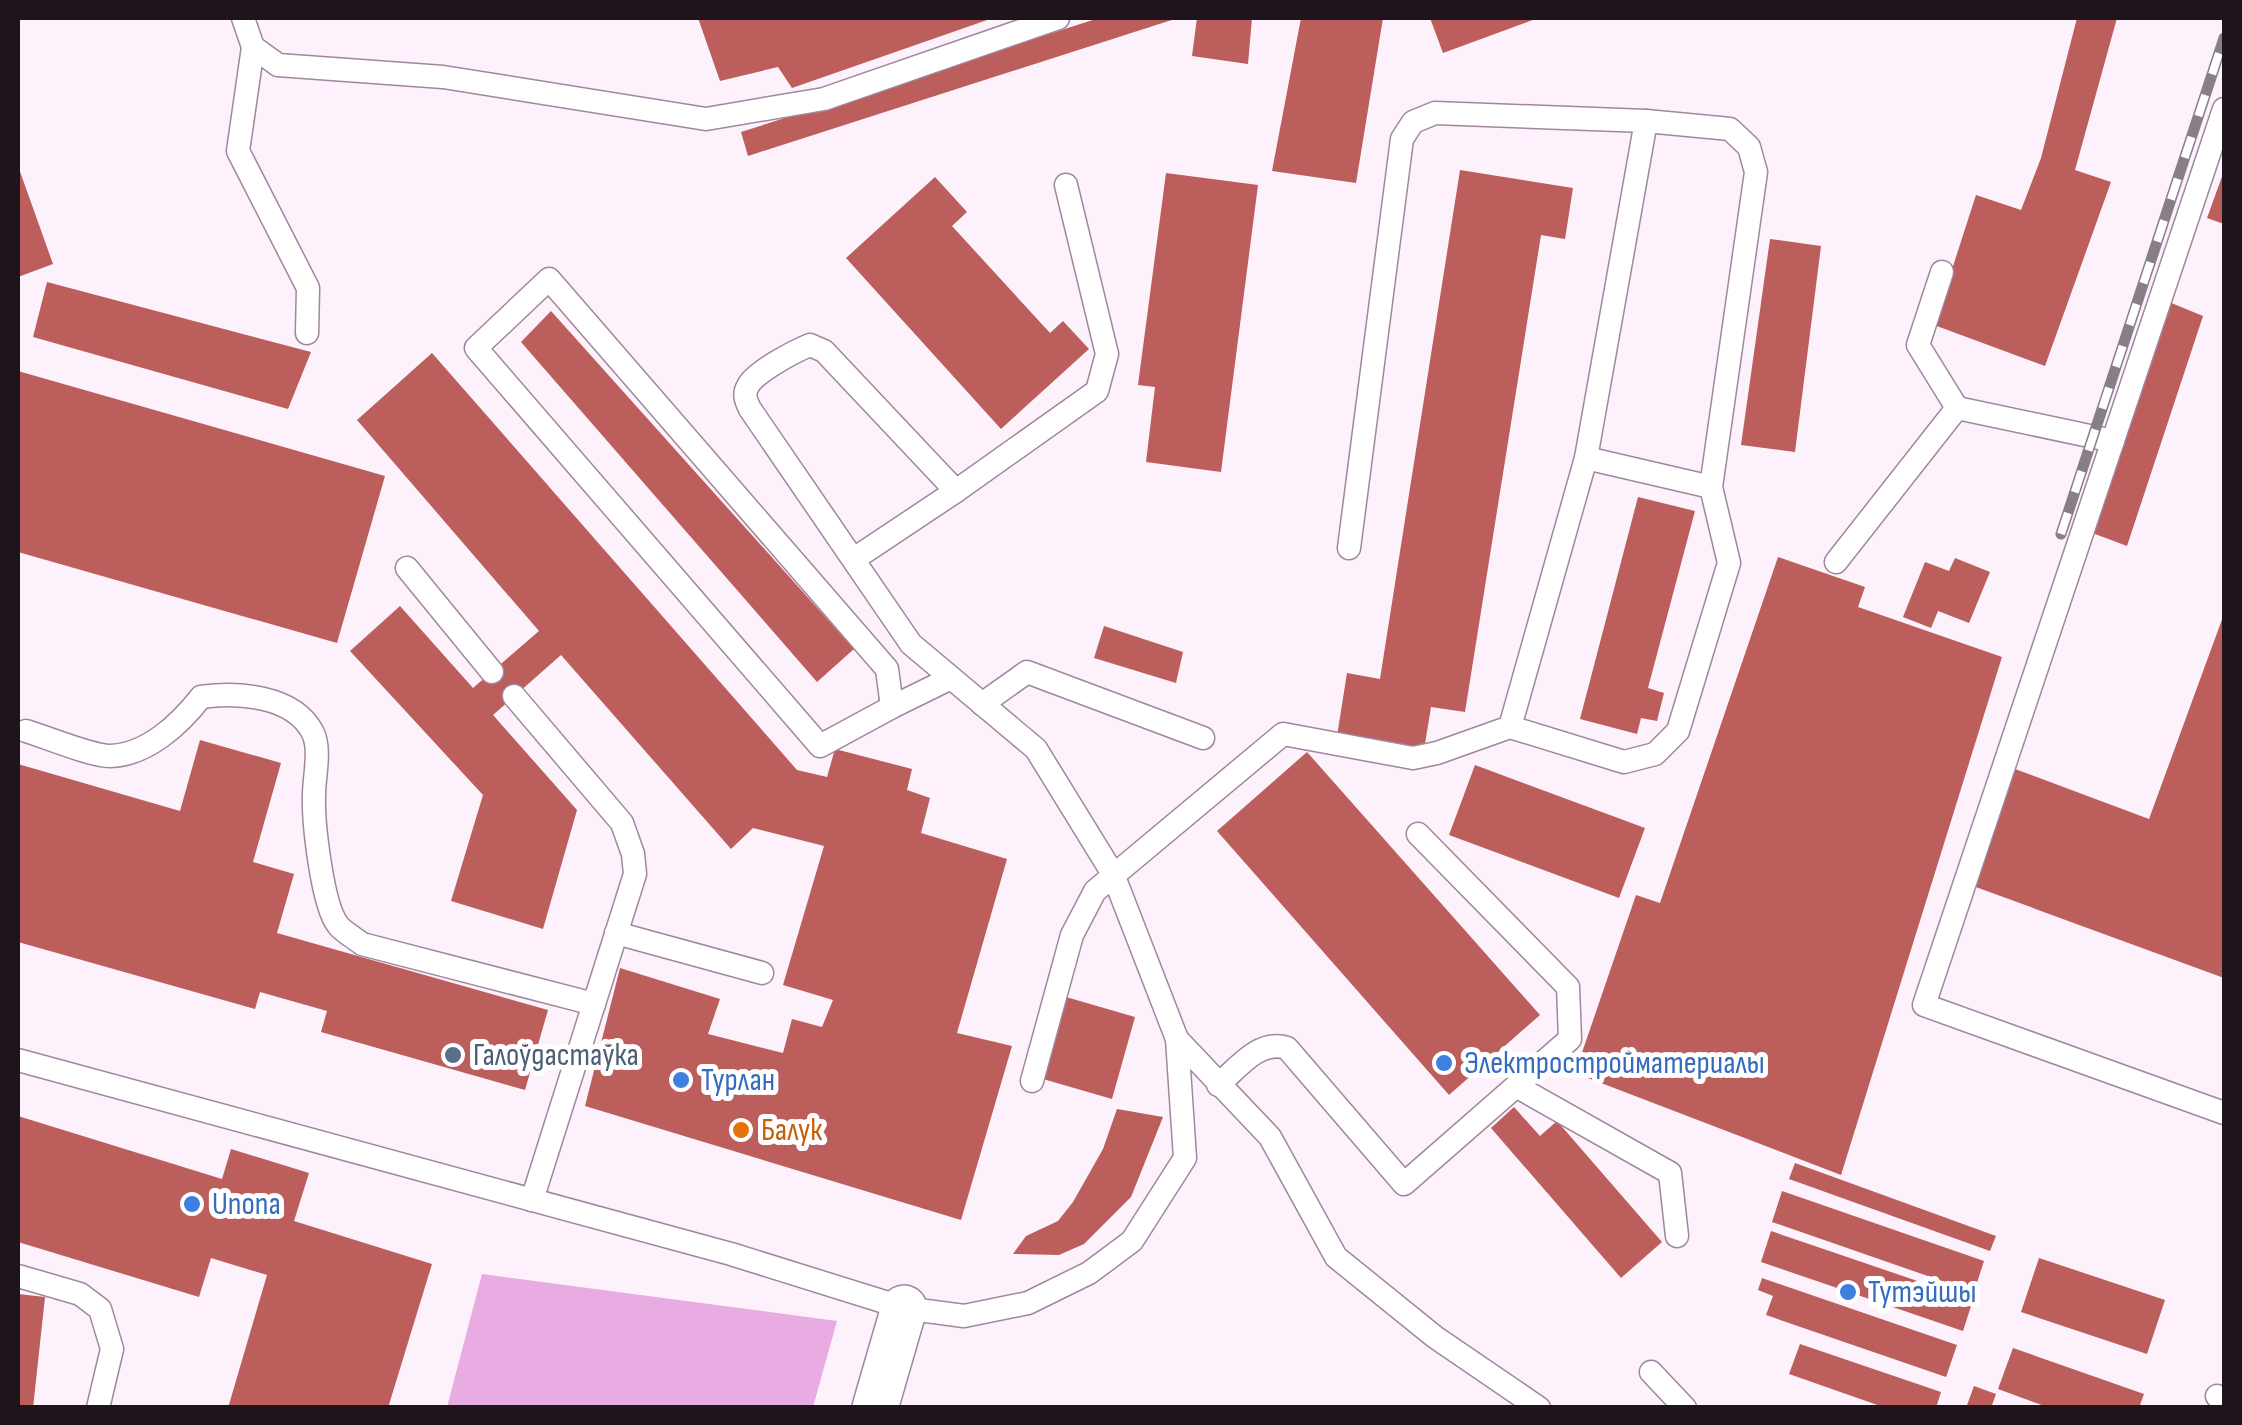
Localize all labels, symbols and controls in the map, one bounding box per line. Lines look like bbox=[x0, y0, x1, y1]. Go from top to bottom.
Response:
place label: Галоўдастаўка bbox=[473, 1036, 639, 1075]
marker: Галоўдастаўка bbox=[442, 1044, 464, 1066]
place label: Электростройматериалы bbox=[1464, 1044, 1765, 1083]
marker: Электростройматериалы bbox=[1433, 1052, 1455, 1074]
place label: Турлан bbox=[701, 1061, 775, 1100]
marker: Турлан bbox=[670, 1069, 692, 1091]
place label: Балук bbox=[761, 1111, 823, 1150]
marker: Балук bbox=[730, 1119, 752, 1141]
place label: Unona bbox=[212, 1185, 281, 1224]
marker: Unona bbox=[181, 1193, 203, 1215]
place label: Тутэйшы bbox=[1868, 1273, 1977, 1312]
marker: Тутэйшы bbox=[1837, 1281, 1859, 1303]

